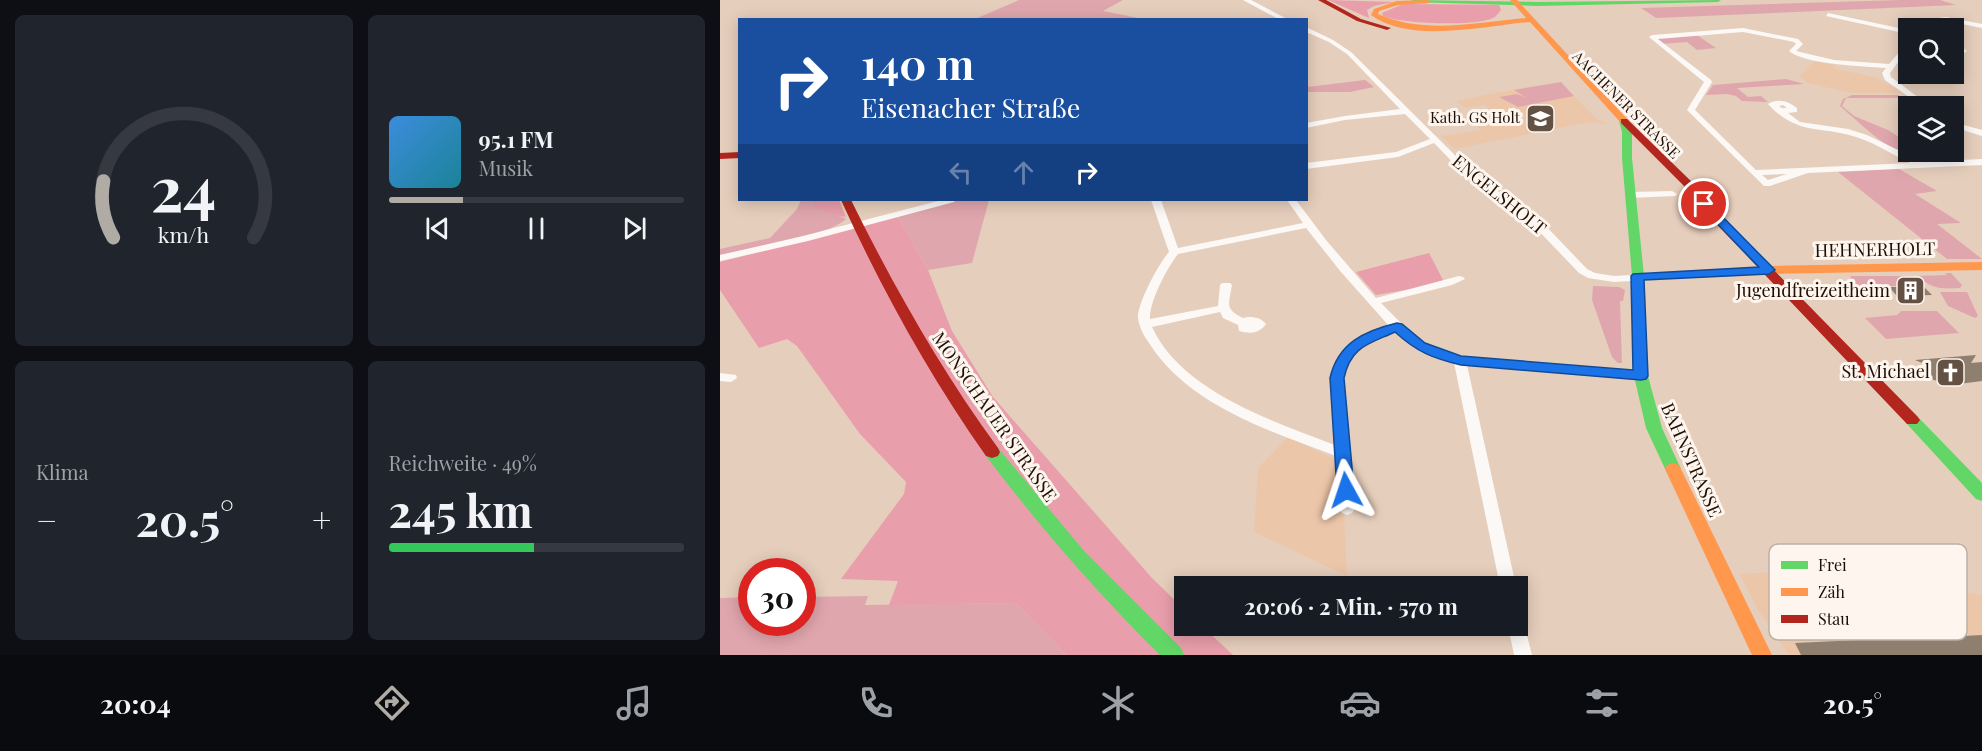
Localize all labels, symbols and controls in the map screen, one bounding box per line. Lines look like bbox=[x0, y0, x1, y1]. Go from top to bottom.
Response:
map controls bbox=[1898, 18, 1964, 162]
button: search bbox=[1898, 18, 1964, 84]
text: 140 m bbox=[861, 35, 974, 91]
icon: right bbox=[762, 42, 840, 120]
street label: AACHENER STRASSE bbox=[1568, 45, 1685, 162]
text: Eisenacher Straße bbox=[861, 89, 1081, 125]
button: layers bbox=[1898, 96, 1964, 162]
school or university icon: Kath. GS Holt bbox=[1525, 102, 1557, 134]
place label: Kath. GS Holt bbox=[1430, 107, 1521, 127]
text: 95.1 FM bbox=[479, 124, 554, 154]
text: 24 bbox=[151, 144, 217, 228]
street label: ENGELSHOLT bbox=[1448, 149, 1552, 240]
text: Musik bbox=[479, 154, 533, 181]
icon: left bbox=[944, 156, 977, 189]
icon: ahead bbox=[1007, 156, 1040, 189]
icon: right bbox=[1070, 156, 1103, 189]
pin bbox=[1678, 178, 1729, 229]
icon: arrive bbox=[1687, 187, 1720, 220]
icon: previous bbox=[421, 212, 454, 245]
icon: pause bbox=[520, 212, 553, 245]
icon: next bbox=[618, 212, 651, 245]
text: km/h bbox=[158, 220, 210, 248]
street label: HEHNERHOLT bbox=[1814, 236, 1936, 262]
building icon: Jugendfreizeitheim bbox=[1895, 275, 1927, 307]
place label: Jugendfreizeitheim bbox=[1735, 278, 1890, 302]
street label: MONSCHAUER STRASSE bbox=[927, 327, 1063, 506]
church icon: St. Michael bbox=[1935, 356, 1967, 388]
place label: St. Michael bbox=[1841, 359, 1930, 383]
street label: BAHNSTRASSE bbox=[1656, 399, 1728, 521]
text: Reichweite · 49% bbox=[389, 449, 537, 476]
text: Klima bbox=[36, 458, 88, 485]
position arrow bbox=[1314, 458, 1378, 522]
text: 245 km bbox=[389, 479, 533, 539]
text: 20.5° bbox=[135, 488, 234, 548]
text: − bbox=[36, 497, 57, 541]
text: + bbox=[312, 497, 331, 541]
legend bbox=[1769, 544, 1967, 640]
text: Frei bbox=[1818, 554, 1847, 575]
speed limit sign: 30 bbox=[738, 558, 816, 636]
text: Zäh bbox=[1818, 581, 1845, 602]
text: 20:06 · 2 Min. · 570 m bbox=[1244, 591, 1458, 621]
text: Stau bbox=[1818, 608, 1850, 629]
icon: directions bbox=[371, 682, 413, 724]
icon: music bbox=[613, 682, 655, 724]
icon: phone bbox=[855, 682, 897, 724]
icon: climate bbox=[1097, 682, 1139, 724]
icon: car bbox=[1339, 682, 1381, 724]
icon: filters bbox=[1581, 682, 1623, 724]
text: 20:04 bbox=[100, 685, 171, 721]
text: 20.5° bbox=[1823, 685, 1882, 721]

